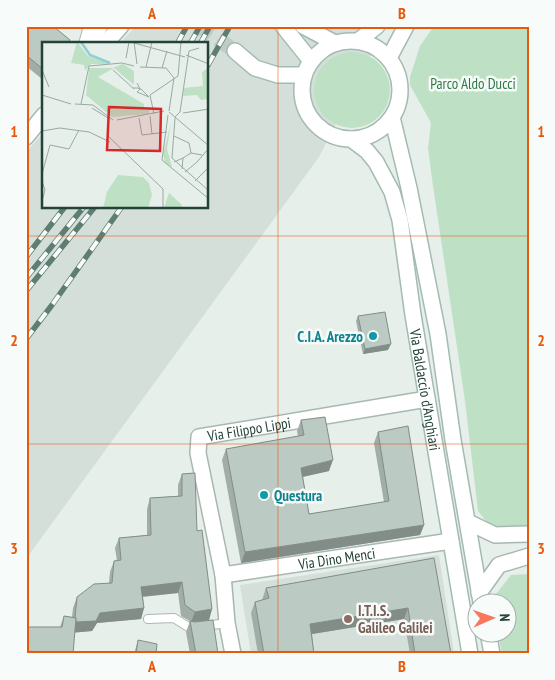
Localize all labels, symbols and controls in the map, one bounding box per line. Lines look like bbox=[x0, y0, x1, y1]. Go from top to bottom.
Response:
text: A bbox=[147, 3, 157, 23]
text: B bbox=[398, 3, 406, 23]
inset map bbox=[42, 42, 209, 209]
park label: Parco Aldo Ducci bbox=[430, 74, 516, 93]
text: 1 bbox=[10, 121, 18, 141]
text: 1 bbox=[537, 121, 545, 141]
street label: Via Baldaccio d'Anghiari bbox=[406, 326, 445, 452]
place label: C.I.A. Arezzo bbox=[297, 327, 363, 346]
text: 2 bbox=[10, 330, 18, 350]
marker: C.I.A. Arezzo bbox=[367, 330, 379, 342]
text: 2 bbox=[537, 330, 545, 350]
street label: Via Filippo Lippi bbox=[205, 412, 292, 445]
place label: Questura bbox=[274, 486, 322, 505]
marker: Questura bbox=[258, 489, 270, 501]
text: 3 bbox=[10, 538, 18, 558]
text: 3 bbox=[537, 538, 545, 558]
street label: Via Dino Menci bbox=[296, 543, 377, 573]
north arrow bbox=[468, 592, 518, 642]
place label: I.T.I.S. Galileo Galilei bbox=[358, 601, 433, 637]
marker: I.T.I.S. Galileo Galilei bbox=[342, 613, 354, 625]
text: N bbox=[496, 613, 514, 622]
text: A bbox=[147, 656, 157, 676]
text: B bbox=[398, 656, 406, 676]

